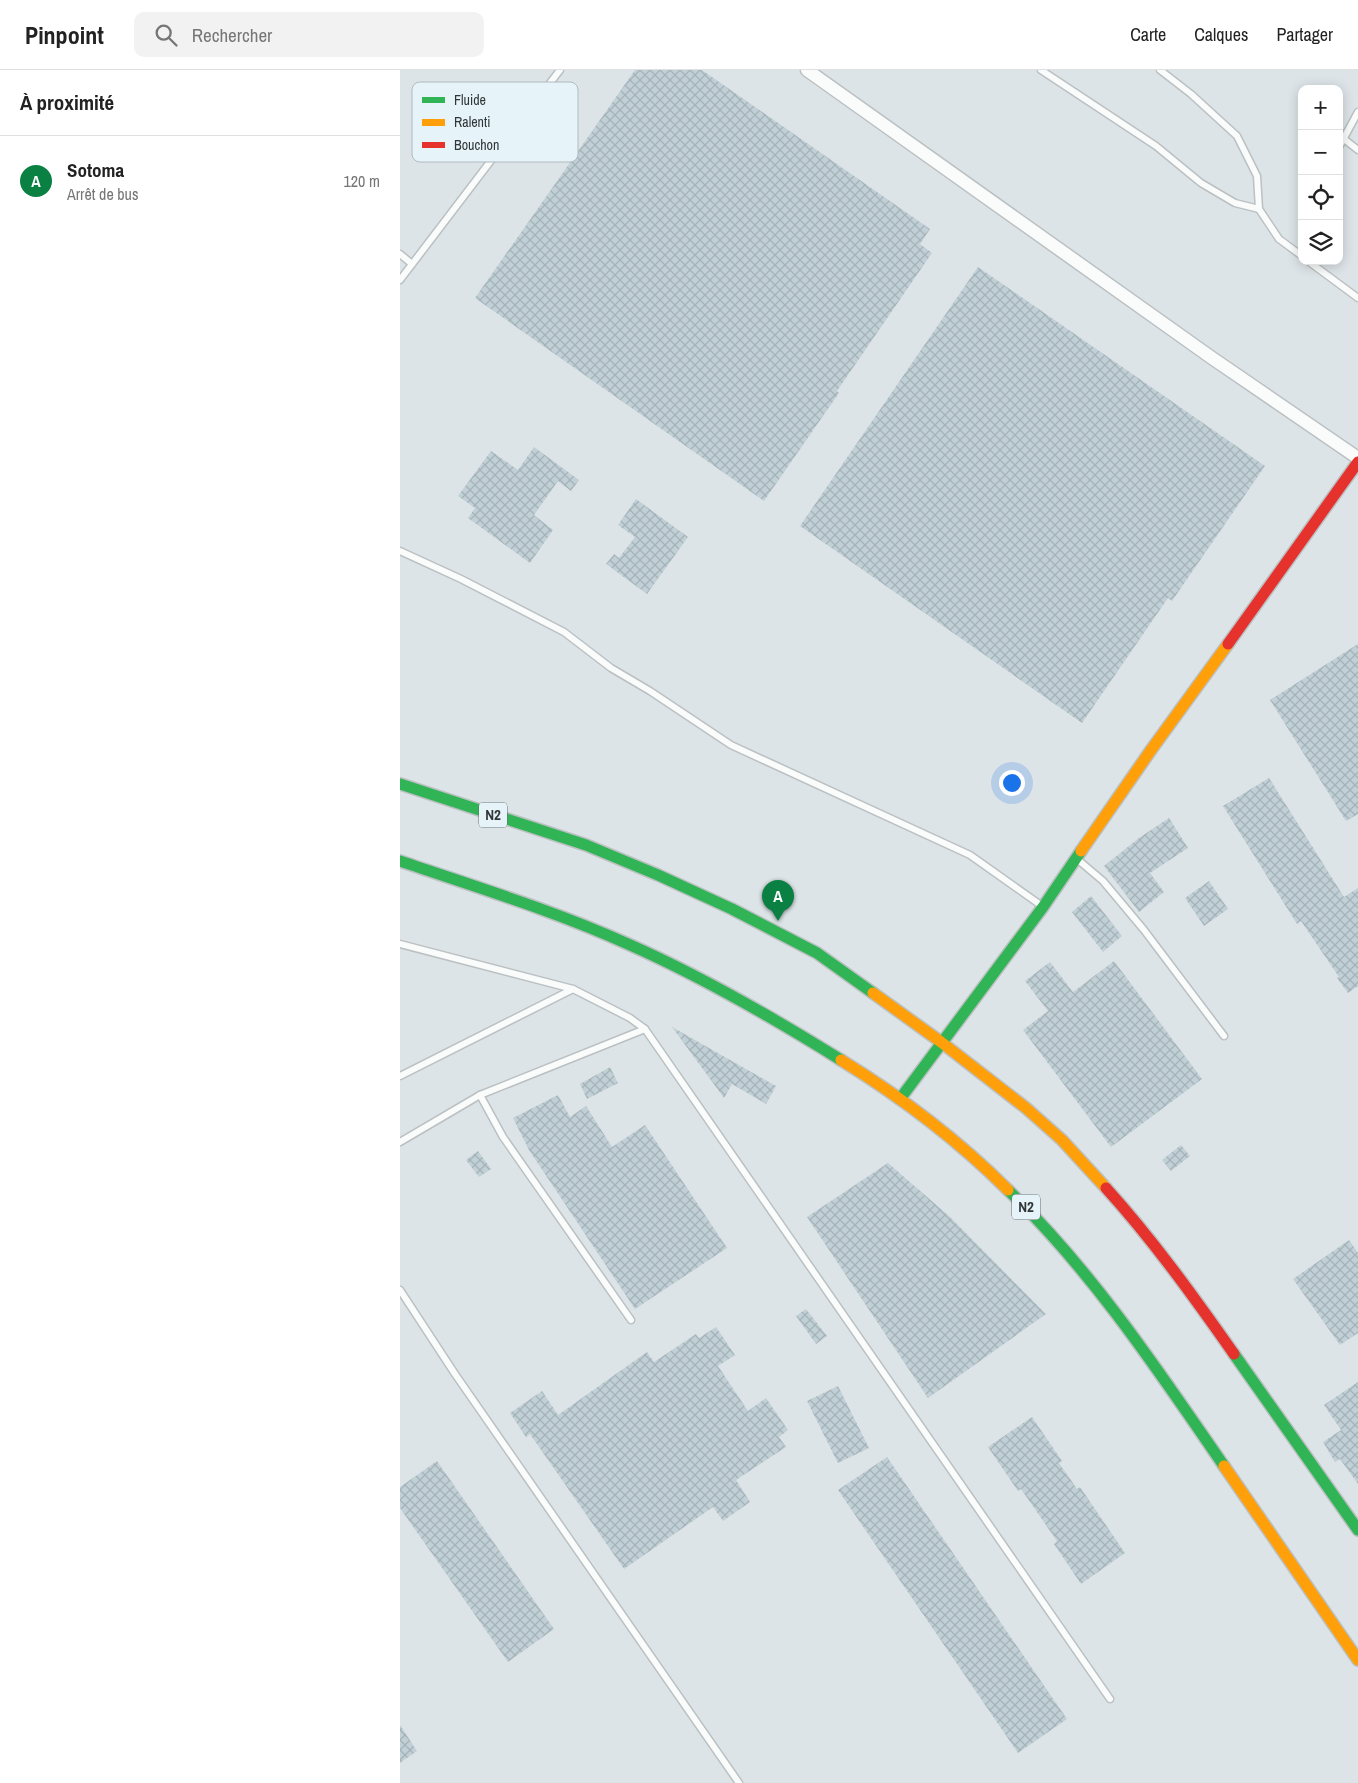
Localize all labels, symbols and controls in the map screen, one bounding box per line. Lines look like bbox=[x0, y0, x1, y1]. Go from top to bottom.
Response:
search box bbox=[134, 12, 484, 57]
text: Pinpoint bbox=[25, 19, 104, 51]
icon: search bbox=[152, 21, 180, 49]
text: Rechercher bbox=[192, 22, 272, 48]
text: Carte bbox=[1130, 22, 1166, 47]
text: Calques bbox=[1194, 22, 1248, 47]
text: Partager bbox=[1276, 22, 1333, 47]
legend bbox=[412, 82, 578, 162]
map controls bbox=[1298, 85, 1343, 265]
button: + bbox=[1298, 85, 1343, 130]
text: À proximité bbox=[20, 88, 114, 117]
text: Fluide bbox=[454, 91, 486, 109]
text: Ralenti bbox=[454, 113, 490, 131]
button: − bbox=[1298, 130, 1343, 175]
text: Bouchon bbox=[454, 136, 499, 154]
text: Sotoma bbox=[67, 157, 124, 183]
text: A bbox=[31, 170, 41, 192]
text: 120 m bbox=[344, 170, 380, 192]
button: locate bbox=[1298, 175, 1343, 220]
text: Arrêt de bus bbox=[67, 183, 138, 205]
button: layers bbox=[1298, 220, 1343, 265]
your location bbox=[999, 770, 1025, 796]
road number: N2 bbox=[479, 802, 507, 828]
pin: A bbox=[762, 880, 794, 921]
road number: N2 bbox=[1012, 1194, 1040, 1220]

